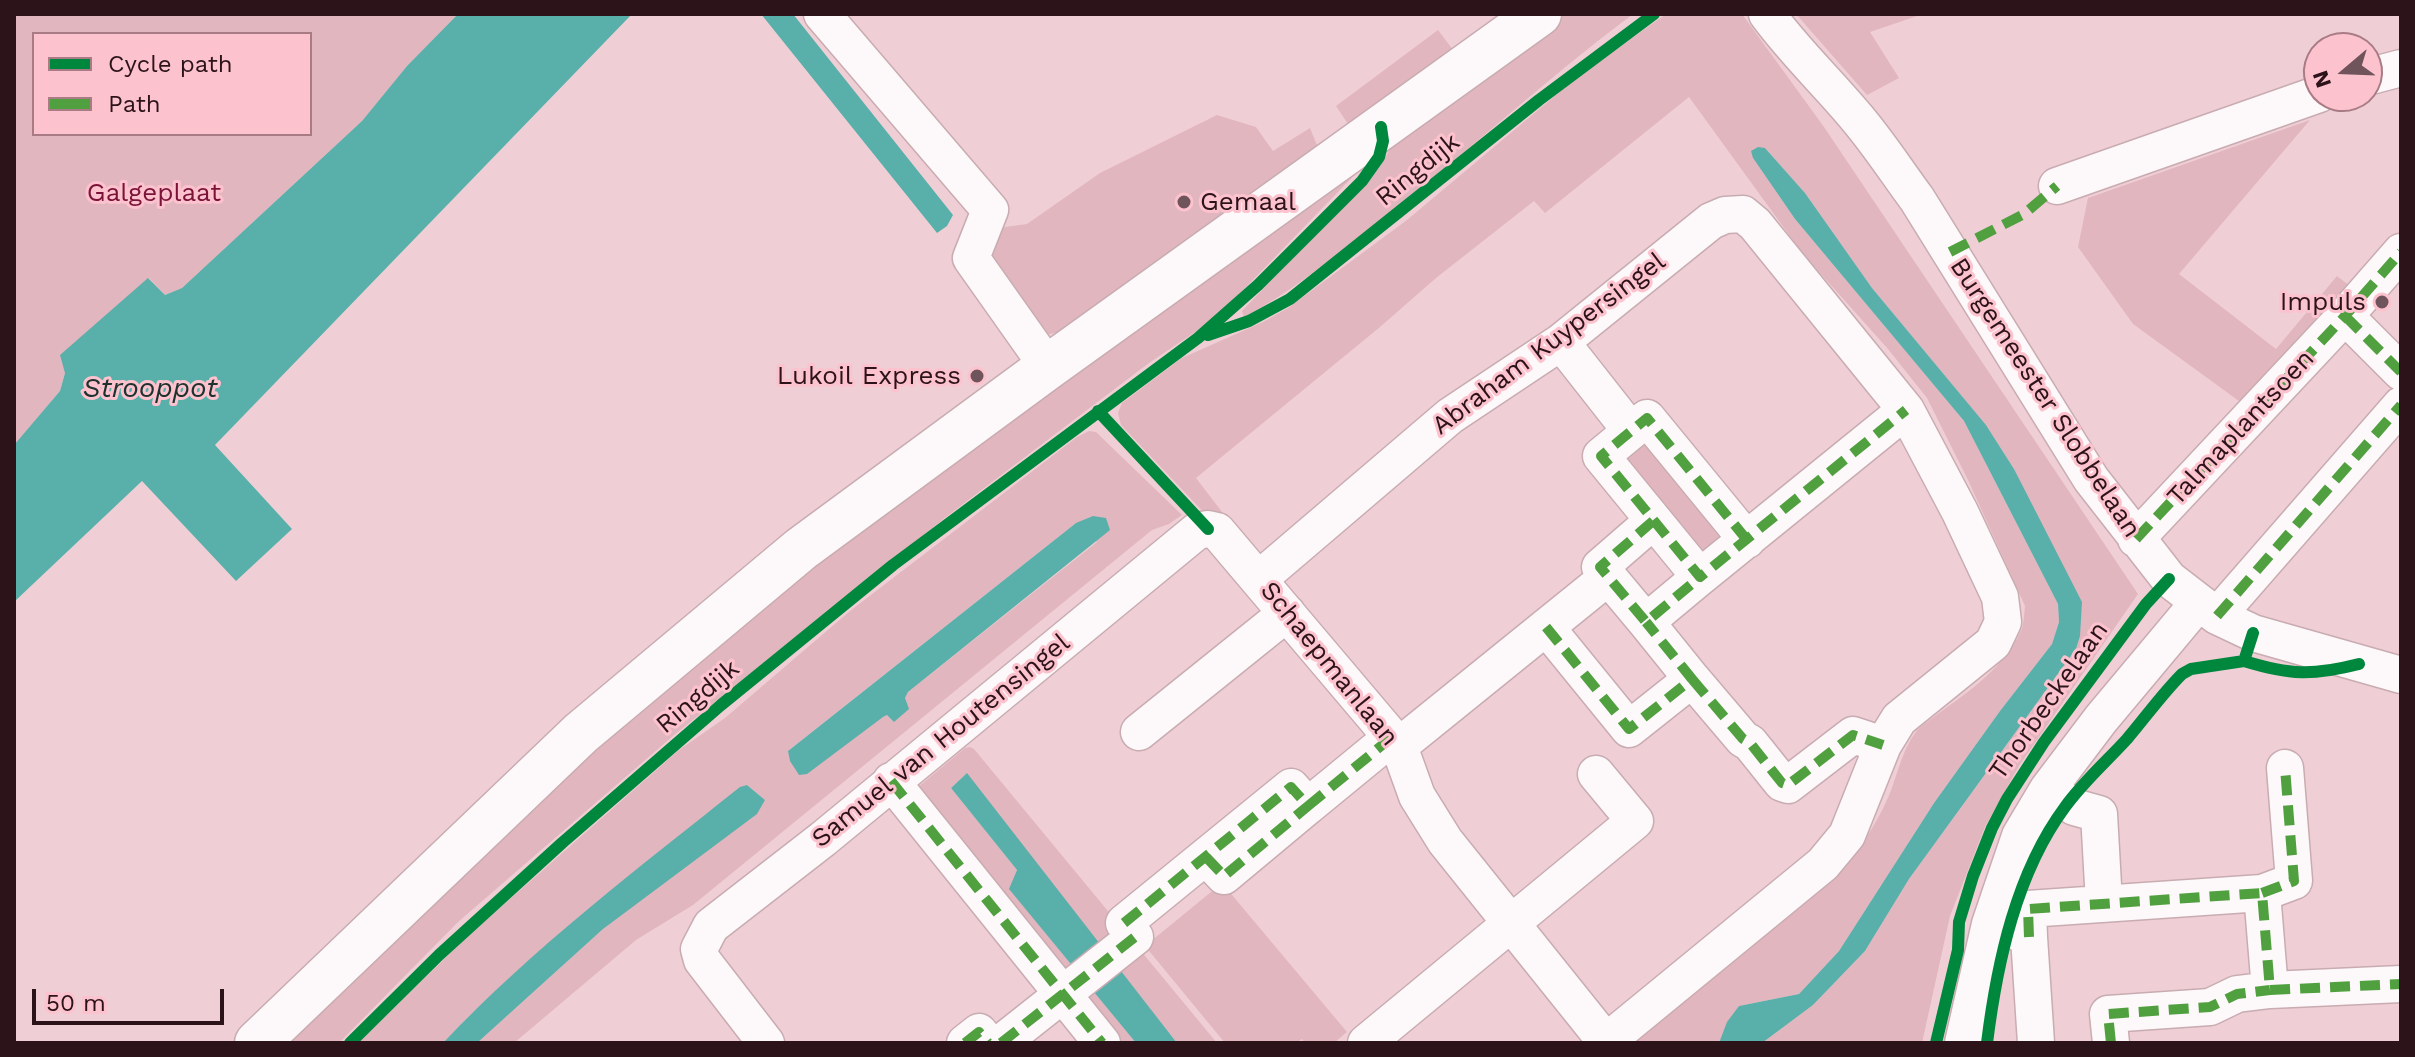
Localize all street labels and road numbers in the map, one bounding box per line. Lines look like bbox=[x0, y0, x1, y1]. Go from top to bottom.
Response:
street label: Ringdijk bbox=[1370, 127, 1466, 213]
street label: Abraham Kuypersingel bbox=[1426, 246, 1672, 442]
street label: Burgemeester Slobbelaan bbox=[1943, 252, 2147, 544]
street label: Talmaplantsoen bbox=[2161, 344, 2321, 512]
street label: Schaepmanlaan bbox=[1253, 576, 1405, 752]
street label: Thorbeckelaan bbox=[1983, 616, 2115, 786]
street label: Samuel van Houtensingel bbox=[806, 627, 1076, 855]
street label: Ringdijk bbox=[650, 653, 746, 741]

